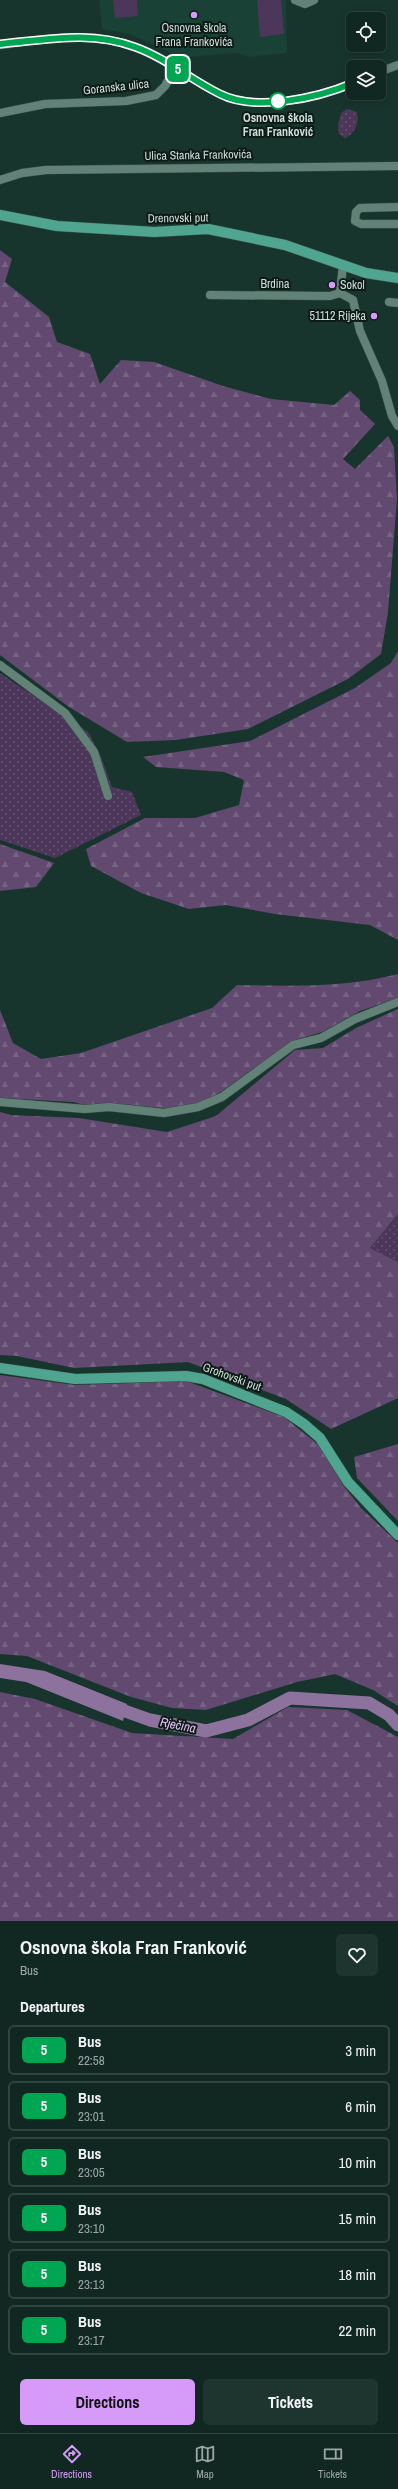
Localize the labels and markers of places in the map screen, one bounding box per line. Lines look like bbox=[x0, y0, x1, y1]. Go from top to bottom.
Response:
marker: Osnovna škola Frana Frankovića bbox=[189, 10, 199, 20]
place label: Osnovna škola Frana Frankovića bbox=[155, 20, 233, 50]
marker: Osnovna škola Fran Franković bbox=[269, 92, 287, 110]
place label: Osnovna škola Fran Franković bbox=[243, 110, 314, 140]
place label: Sokol bbox=[340, 277, 365, 293]
marker: Sokol bbox=[327, 280, 337, 290]
place label: 51112 Rijeka bbox=[309, 308, 367, 324]
marker: 51112 Rijeka bbox=[369, 311, 379, 321]

